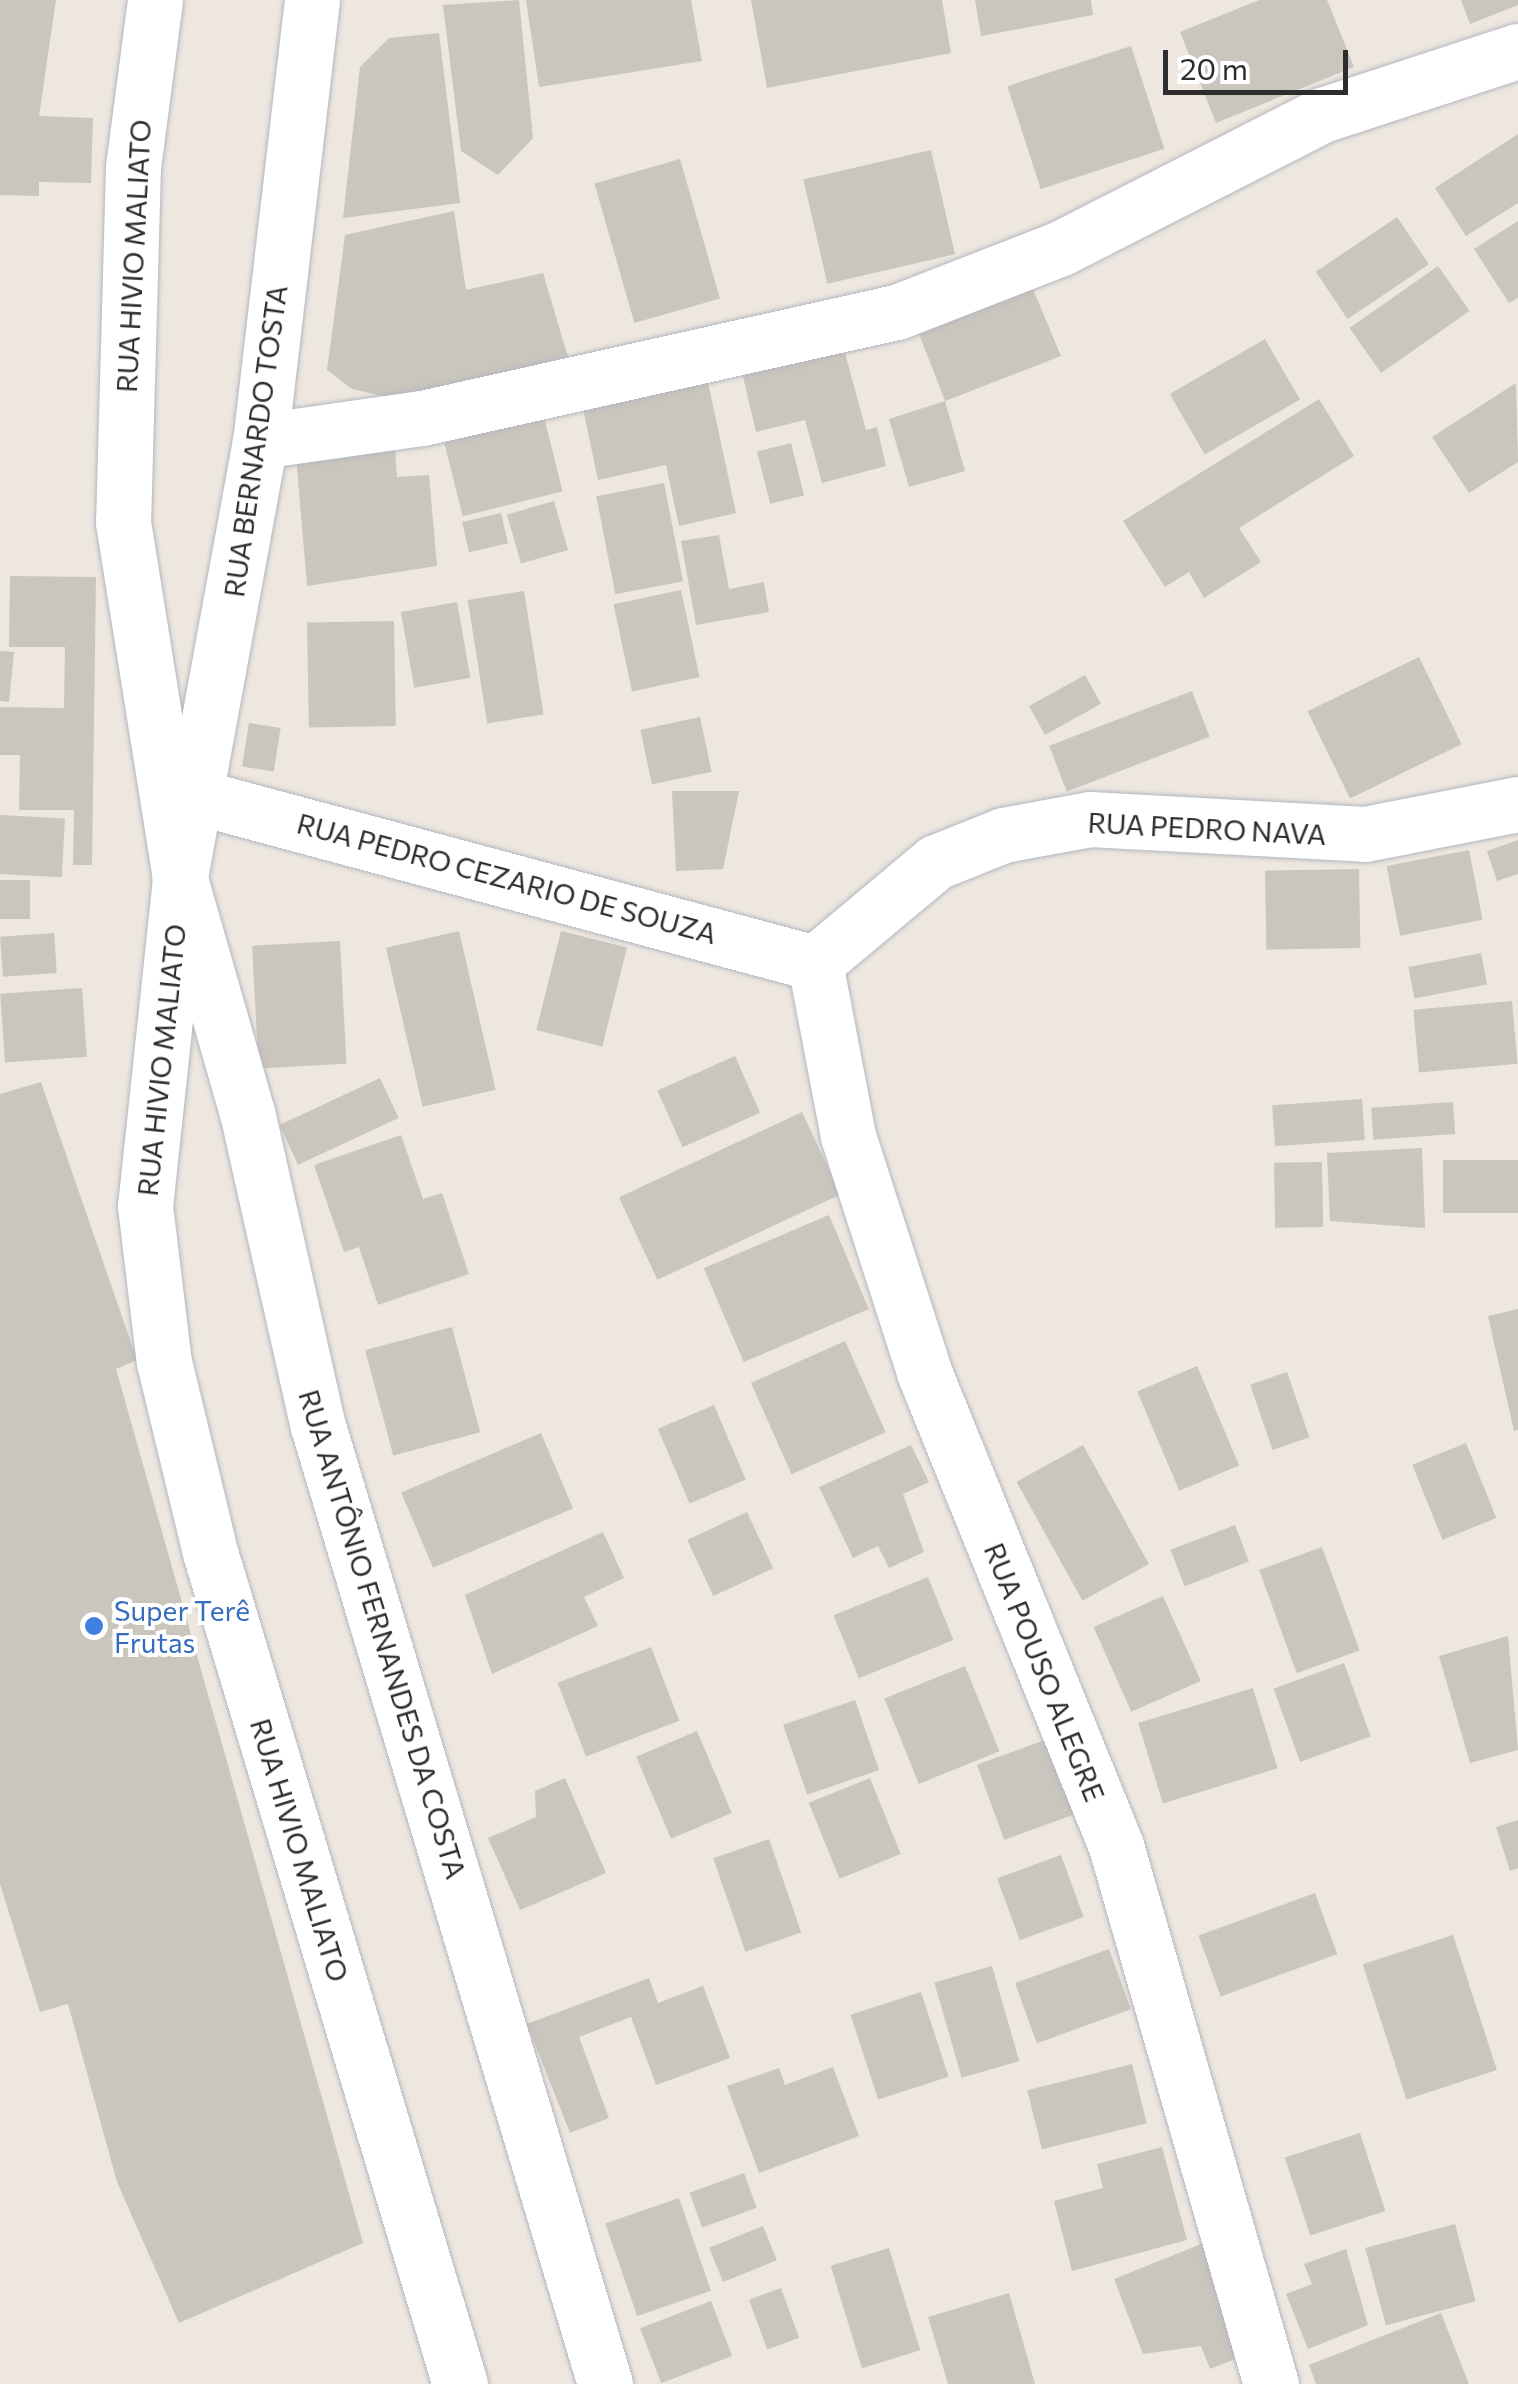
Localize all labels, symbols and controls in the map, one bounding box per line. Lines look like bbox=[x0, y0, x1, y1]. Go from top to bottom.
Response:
scale bar bbox=[1168, 30, 1353, 92]
text: 20 m bbox=[1180, 49, 1248, 86]
street label: RUA HIVIO MALIATO bbox=[109, 119, 157, 393]
street label: RUA BERNARDO TOSTA bbox=[216, 283, 294, 599]
street label: RUA PEDRO NAVA bbox=[1087, 805, 1327, 851]
street label: RUA PEDRO CEZARIO DE SOUZA bbox=[293, 806, 721, 950]
street label: RUA HIVIO MALIATO bbox=[130, 922, 192, 1198]
street label: RUA ANTÔNIO FERNANDES DA COSTA bbox=[292, 1385, 474, 1883]
street label: RUA POUSO ALEGRE bbox=[978, 1538, 1112, 1806]
place label: Super Terê Frutas bbox=[114, 1593, 250, 1659]
marker: Super Terê Frutas bbox=[83, 1615, 105, 1637]
street label: RUA HIVIO MALIATO bbox=[244, 1714, 356, 1986]

